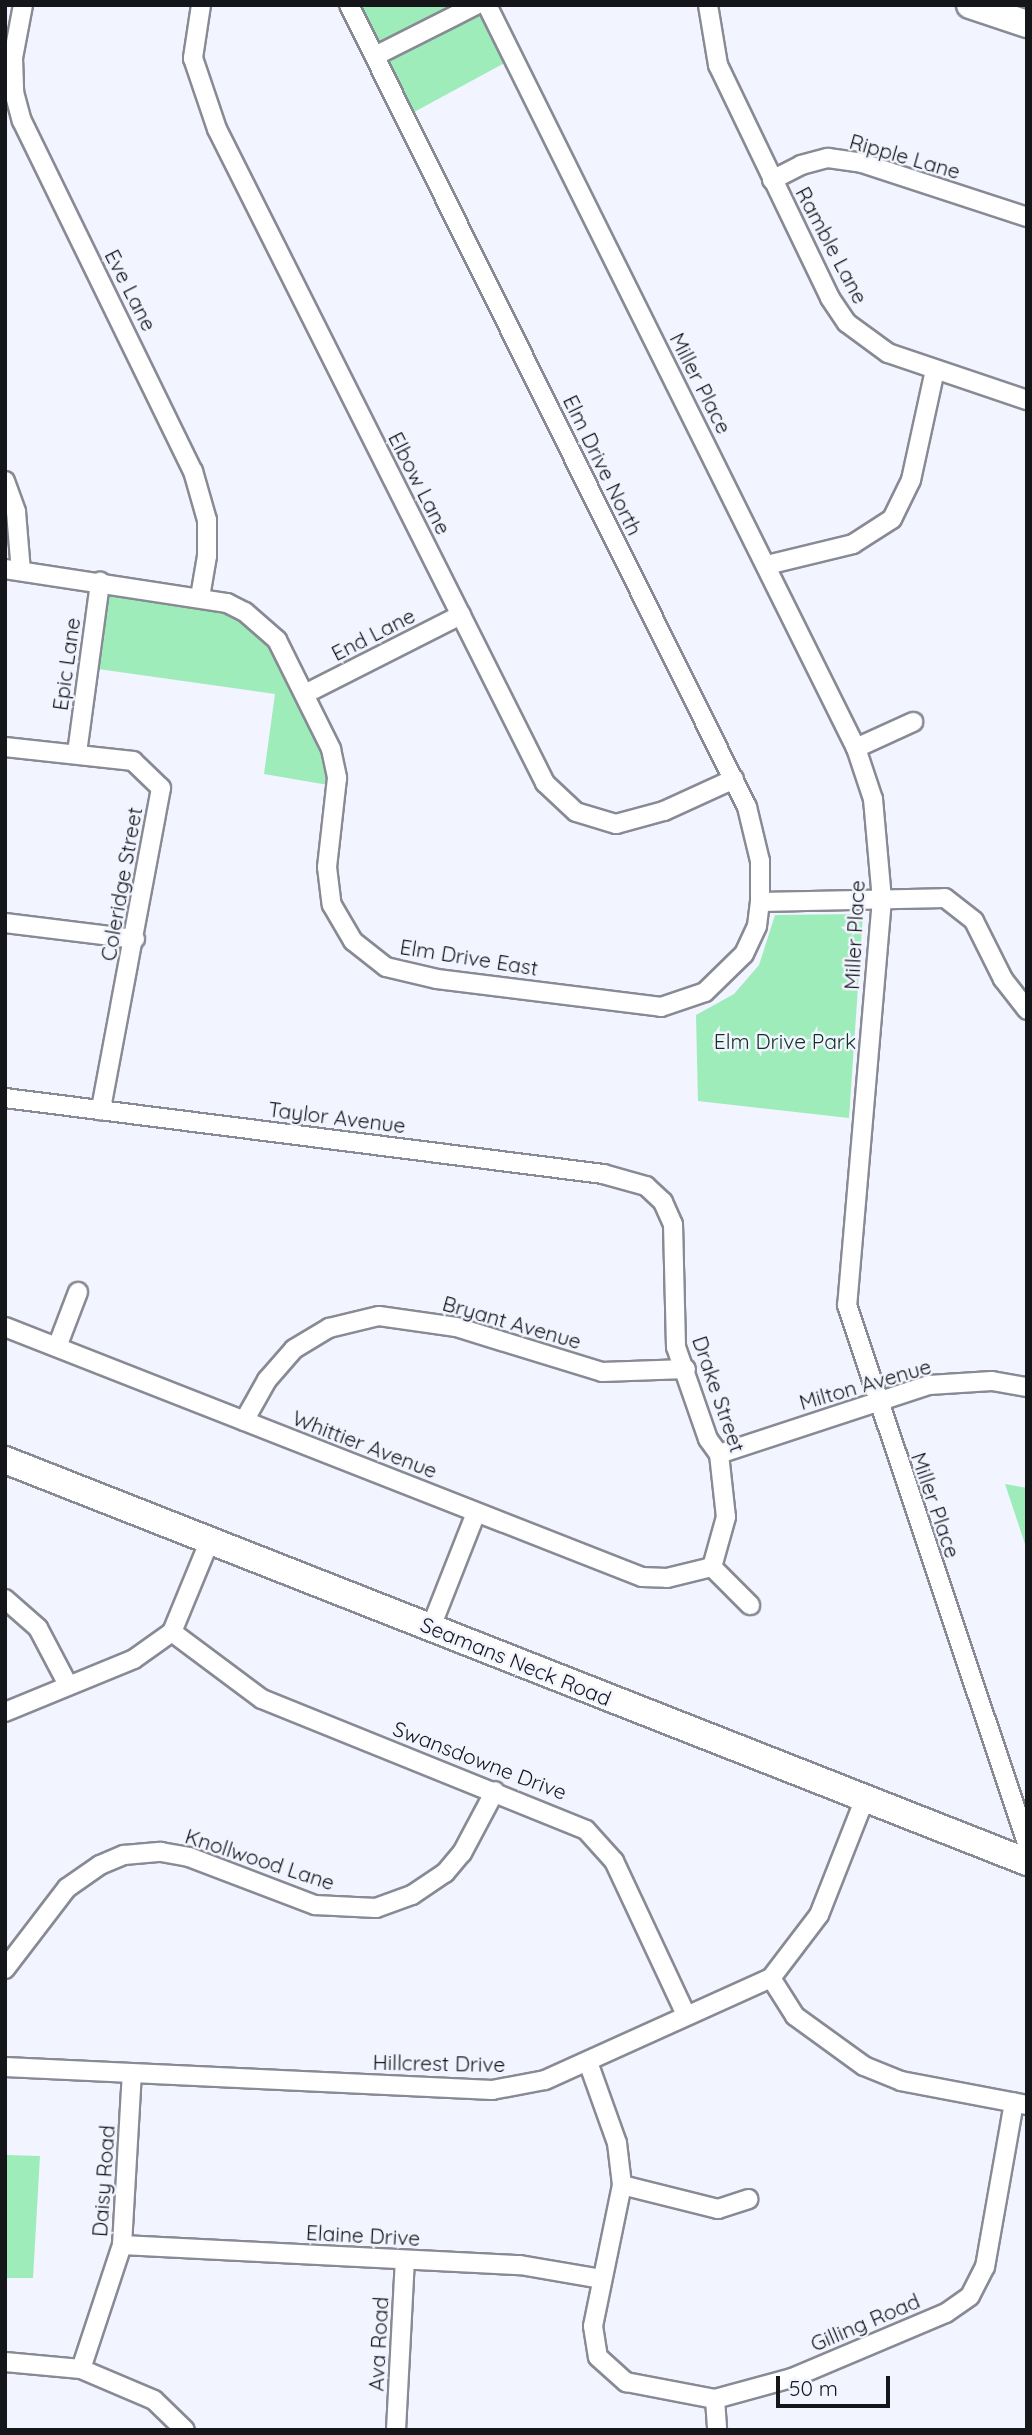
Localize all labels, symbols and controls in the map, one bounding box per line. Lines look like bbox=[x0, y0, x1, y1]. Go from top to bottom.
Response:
street label: Ripple Lane bbox=[847, 128, 963, 184]
street label: Ramble Lane bbox=[791, 182, 873, 308]
street label: Eve Lane bbox=[100, 245, 162, 335]
street label: Miller Place bbox=[665, 328, 737, 438]
street label: Elm Drive North bbox=[558, 391, 648, 539]
street label: Elbow Lane bbox=[383, 428, 457, 538]
street label: End Lane bbox=[327, 602, 419, 666]
street label: Epic Lane bbox=[47, 616, 85, 712]
street label: Coleridge Street bbox=[95, 805, 147, 963]
street label: Miller Place bbox=[839, 880, 869, 990]
street label: Elm Drive East bbox=[398, 934, 540, 980]
park label: Elm Drive Park bbox=[714, 1028, 856, 1054]
street label: Taylor Avenue bbox=[267, 1096, 407, 1138]
street label: Bryant Avenue bbox=[440, 1290, 584, 1354]
street label: Drake Street bbox=[687, 1332, 751, 1456]
street label: Milton Avenue bbox=[796, 1353, 934, 1415]
street label: Whittier Avenue bbox=[289, 1405, 441, 1483]
street label: Miller Place bbox=[906, 1449, 966, 1561]
street label: Seamans Neck Road bbox=[417, 1611, 615, 1711]
street label: Swansdowne Drive bbox=[390, 1715, 570, 1805]
street label: Knollwood Lane bbox=[182, 1823, 338, 1895]
street label: Hillcrest Drive bbox=[372, 2049, 506, 2077]
street label: Daisy Road bbox=[87, 2124, 119, 2238]
street label: Elaine Drive bbox=[305, 2219, 421, 2251]
street label: Gilling Road bbox=[807, 2288, 923, 2356]
street label: Ava Road bbox=[363, 2296, 393, 2392]
scale bar bbox=[780, 2362, 894, 2406]
text: 50 m bbox=[789, 2375, 838, 2401]

